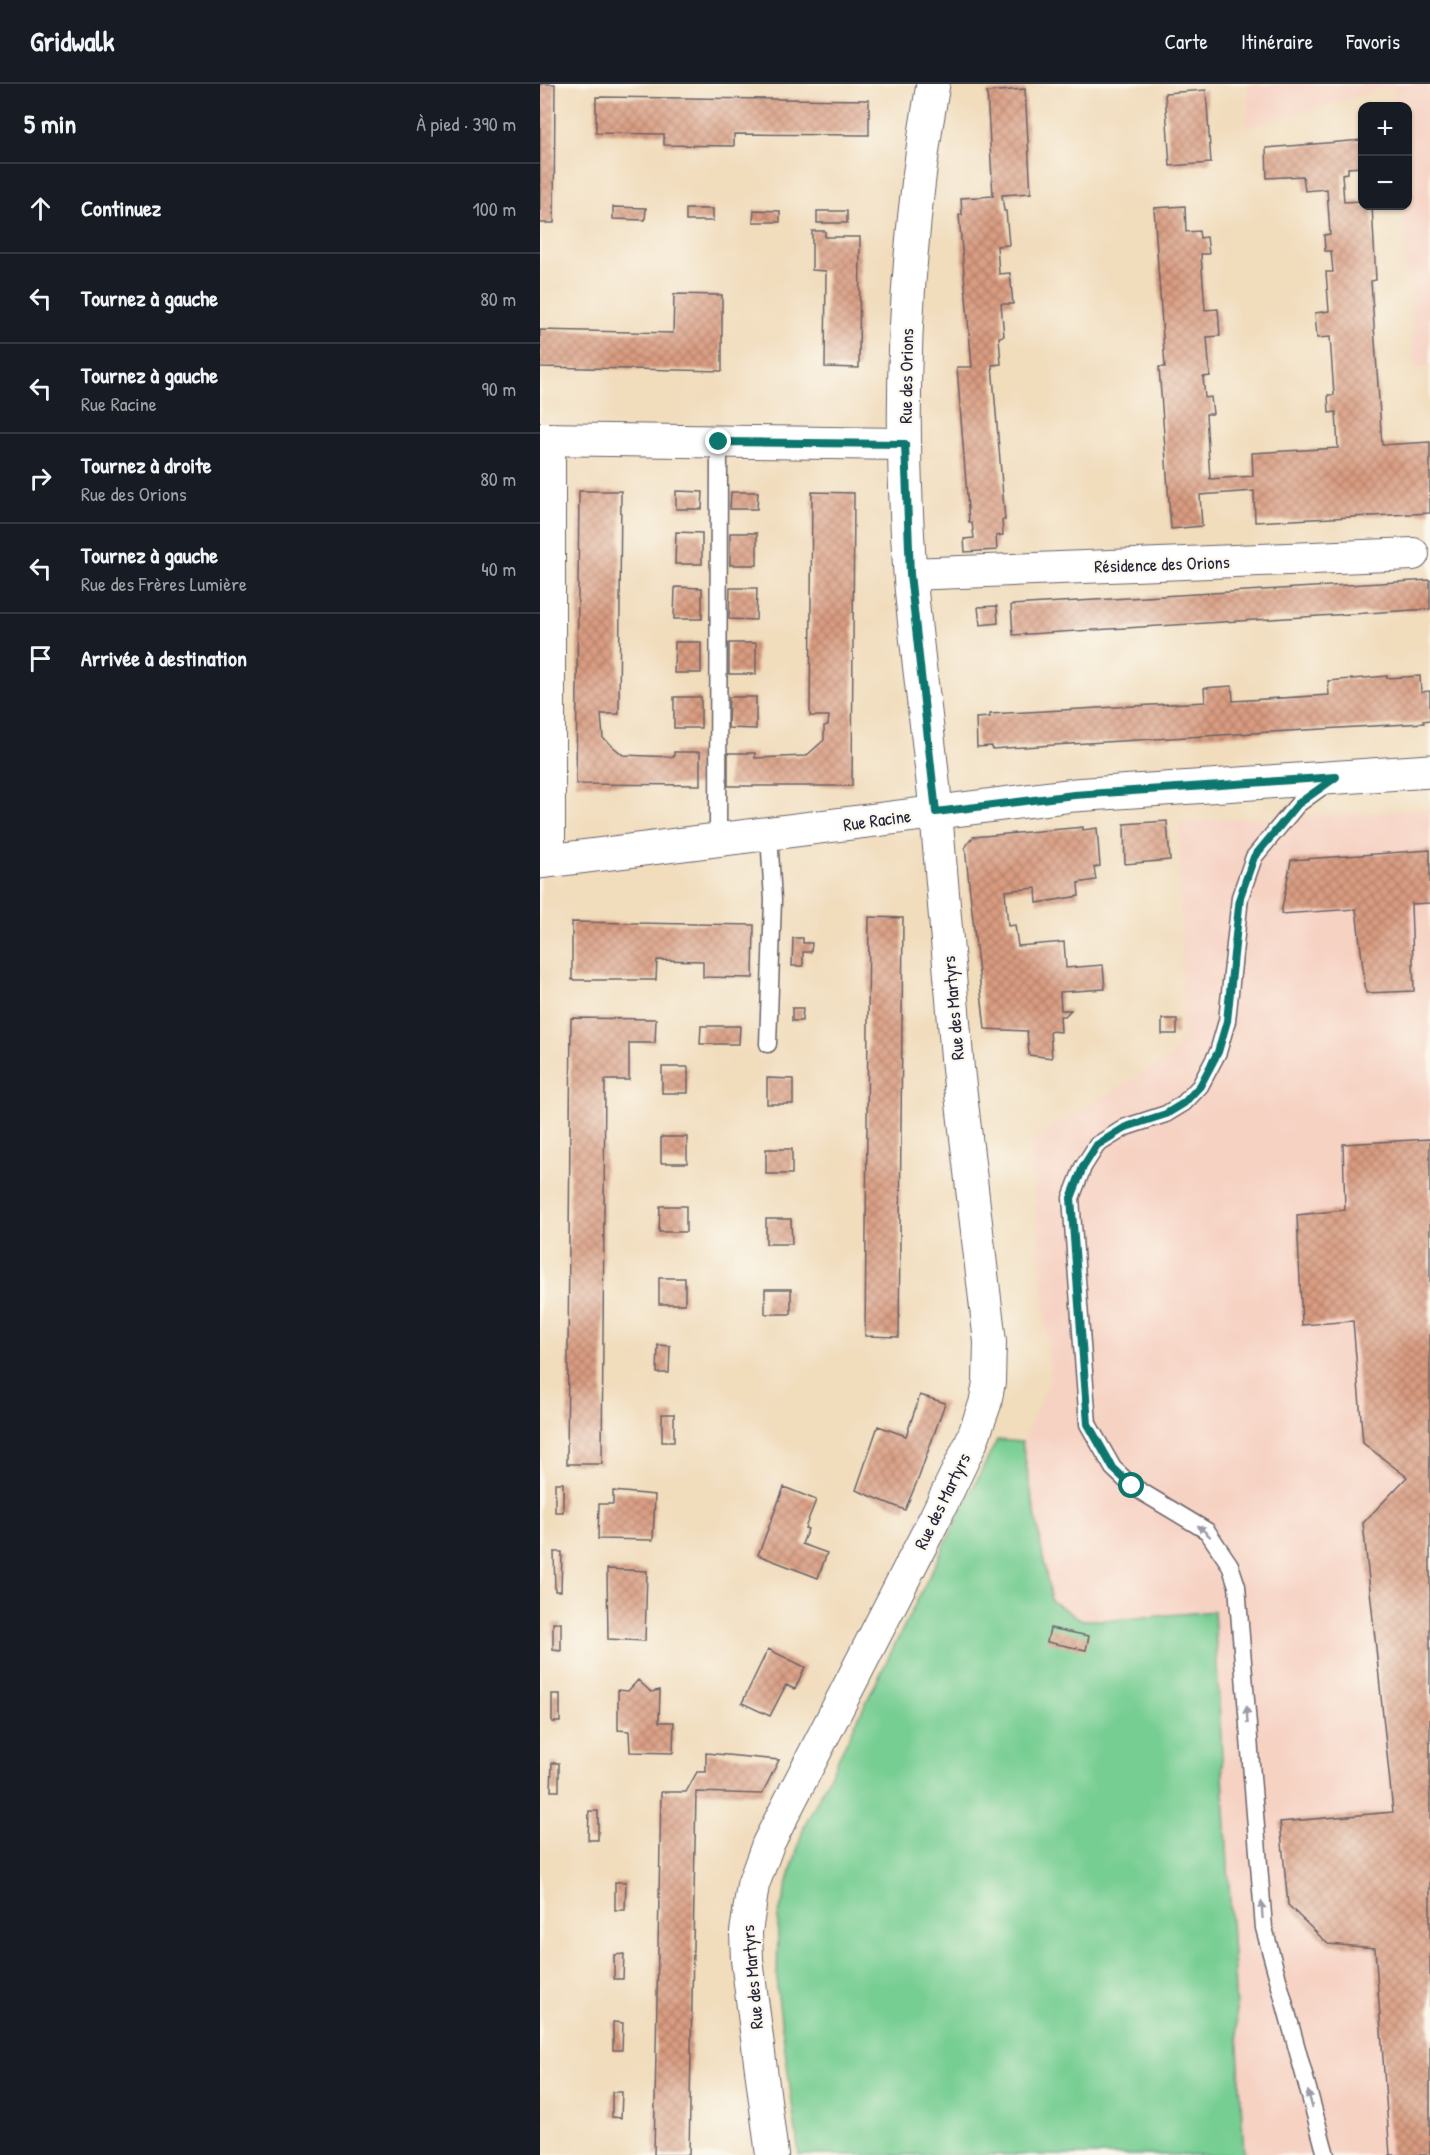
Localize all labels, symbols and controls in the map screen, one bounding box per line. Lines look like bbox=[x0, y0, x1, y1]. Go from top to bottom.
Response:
text: Gridwalk bbox=[30, 22, 114, 60]
text: Carte bbox=[1165, 27, 1208, 56]
text: Itinéraire bbox=[1241, 27, 1313, 56]
text: Favoris bbox=[1346, 27, 1400, 56]
map controls bbox=[1358, 102, 1412, 210]
button: + bbox=[1358, 102, 1412, 156]
text: 5 min bbox=[24, 106, 76, 141]
text: À pied · 390 m bbox=[416, 110, 516, 137]
button: − bbox=[1358, 156, 1412, 210]
icon: ahead bbox=[24, 192, 57, 225]
text: Continuez bbox=[81, 193, 161, 223]
text: 100 m bbox=[473, 195, 516, 222]
icon: left bbox=[24, 282, 57, 315]
text: Tournez à gauche bbox=[81, 283, 218, 313]
text: 80 m bbox=[480, 285, 516, 312]
street label: Rue des Orions bbox=[893, 328, 919, 424]
text: Tournez à gauche bbox=[81, 360, 218, 390]
icon: left bbox=[24, 372, 57, 405]
text: 90 m bbox=[482, 375, 516, 402]
text: Rue Racine bbox=[81, 390, 157, 417]
route end bbox=[705, 428, 731, 454]
text: Tournez à droite bbox=[81, 450, 211, 480]
icon: right bbox=[24, 462, 57, 495]
text: 80 m bbox=[480, 465, 516, 492]
text: Rue des Orions bbox=[81, 480, 187, 507]
text: Tournez à gauche bbox=[81, 540, 218, 570]
street label: Résidence des Orions bbox=[1094, 549, 1230, 579]
icon: left bbox=[24, 552, 57, 585]
text: 40 m bbox=[481, 555, 516, 582]
text: Rue des Frères Lumière bbox=[81, 570, 247, 597]
icon: arrive bbox=[24, 642, 57, 675]
text: Arrivée à destination bbox=[81, 643, 247, 673]
street label: Rue Racine bbox=[841, 803, 913, 837]
street label: Rue des Martyrs bbox=[936, 955, 970, 1061]
street label: Rue des Martyrs bbox=[908, 1449, 976, 1553]
route start bbox=[1118, 1472, 1144, 1498]
one-way arrow bbox=[1197, 1524, 1212, 1538]
one-way arrow bbox=[1242, 1706, 1252, 1725]
one-way arrow bbox=[1258, 1900, 1267, 1919]
street label: Rue des Martyrs bbox=[735, 1924, 769, 2030]
one-way arrow bbox=[1305, 2089, 1315, 2108]

